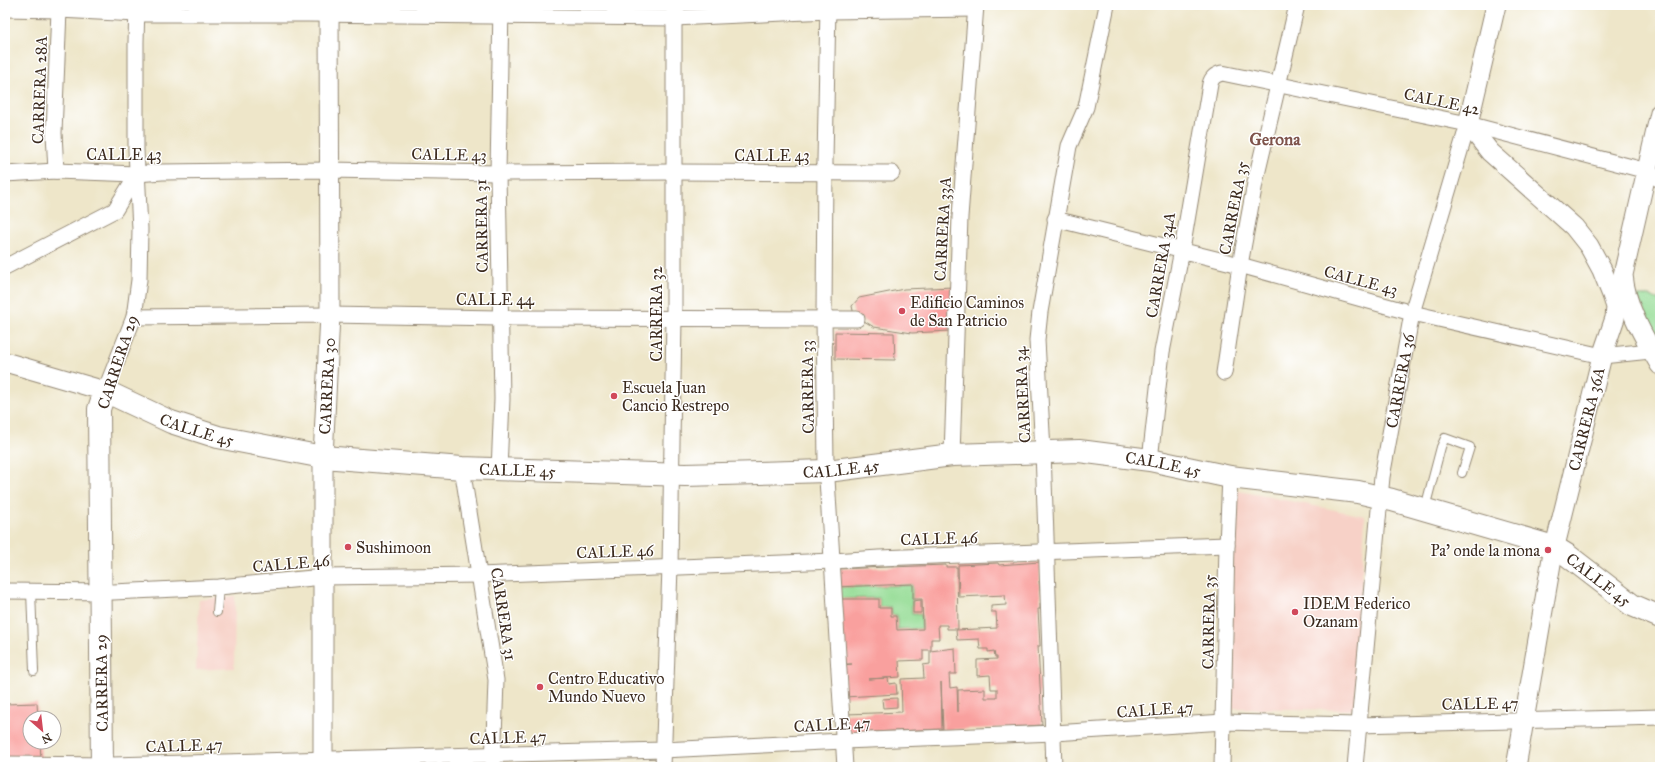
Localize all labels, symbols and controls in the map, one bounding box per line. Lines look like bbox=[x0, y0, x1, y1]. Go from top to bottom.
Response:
street label: CARRERA 28A bbox=[28, 35, 51, 144]
street label: CALLE 42 bbox=[1402, 84, 1482, 119]
district label: Gerona bbox=[1250, 129, 1301, 150]
street label: CALLE 43 bbox=[411, 144, 487, 165]
street label: CALLE 43 bbox=[86, 145, 162, 164]
street label: CALLE 43 bbox=[734, 146, 810, 165]
street label: CARRERA 35 bbox=[1215, 159, 1252, 257]
street label: CARRERA 33A bbox=[930, 176, 955, 282]
street label: CARRERA 31 bbox=[471, 179, 492, 273]
street label: CARRERA 34A bbox=[1142, 210, 1179, 320]
street label: CALLE 43 bbox=[1322, 262, 1400, 299]
street label: CARRERA 32 bbox=[647, 266, 666, 362]
street label: CALLE 44 bbox=[456, 290, 535, 309]
place label: Edificio Caminos de San Patricio bbox=[910, 293, 1024, 330]
marker: Edificio Caminos de San Patricio bbox=[897, 306, 907, 316]
street label: CARRERA 29 bbox=[93, 313, 142, 412]
street label: CARRERA 36 bbox=[1382, 331, 1418, 430]
street label: CARRERA 30 bbox=[315, 337, 339, 435]
street label: CARRERA 33 bbox=[797, 340, 818, 434]
street label: CARRERA 34 bbox=[1010, 345, 1035, 444]
street label: CARRERA 36A bbox=[1564, 365, 1609, 473]
place label: Escuela Juan Cancio Restrepo bbox=[622, 378, 729, 415]
marker: Escuela Juan Cancio Restrepo bbox=[609, 391, 619, 401]
street label: CALLE 45 bbox=[157, 409, 236, 450]
street label: CALLE 45 bbox=[1124, 448, 1203, 481]
street label: CALLE 45 bbox=[803, 455, 881, 482]
street label: CALLE 45 bbox=[479, 460, 557, 481]
street label: CALLE 46 bbox=[900, 528, 979, 549]
place label: Sushimoon bbox=[356, 538, 432, 557]
street label: CALLE 46 bbox=[576, 541, 655, 562]
place label: Pa' onde la mona bbox=[1430, 541, 1540, 560]
marker: Sushimoon bbox=[343, 542, 353, 552]
marker: Pa' onde la mona bbox=[1543, 545, 1553, 555]
street label: CALLE 45 bbox=[1562, 549, 1635, 611]
street label: CALLE 46 bbox=[252, 551, 331, 576]
street label: CARRERA 31 bbox=[487, 566, 520, 662]
street label: CARRERA 35 bbox=[1198, 574, 1219, 670]
place label: IDEM Federico Ozanam bbox=[1303, 594, 1410, 631]
marker: IDEM Federico Ozanam bbox=[1290, 607, 1300, 617]
street label: CARRERA 29 bbox=[91, 634, 112, 732]
place label: Centro Educativo Mundo Nuevo bbox=[548, 669, 665, 706]
marker: Centro Educativo Mundo Nuevo bbox=[535, 682, 545, 692]
street label: CALLE 47 bbox=[1441, 693, 1519, 714]
street label: CALLE 47 bbox=[1116, 697, 1194, 722]
north arrow bbox=[22, 710, 62, 750]
street label: CALLE 47 bbox=[793, 713, 871, 736]
street label: CALLE 47 bbox=[469, 727, 547, 748]
text: N bbox=[39, 730, 54, 747]
street label: CALLE 47 bbox=[145, 735, 223, 756]

